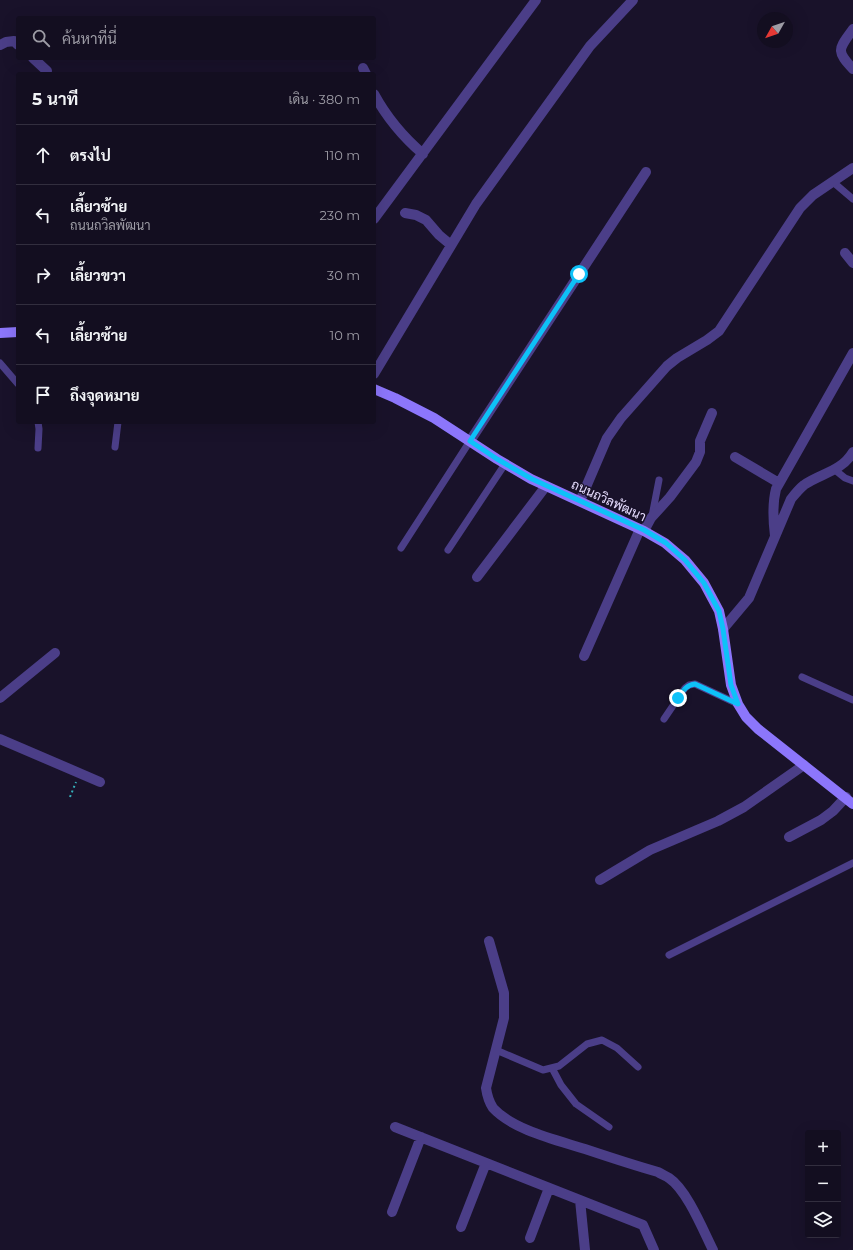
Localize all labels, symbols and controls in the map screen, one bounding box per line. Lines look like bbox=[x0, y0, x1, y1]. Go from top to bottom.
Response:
north arrow bbox=[757, 12, 793, 48]
search box bbox=[16, 16, 376, 60]
icon: search bbox=[30, 27, 52, 49]
text: ค้นหาที่นี่ bbox=[62, 29, 117, 48]
text: 5 นาที bbox=[32, 89, 78, 109]
text: เดิน · 380 m bbox=[288, 91, 360, 107]
icon: ahead bbox=[32, 144, 54, 166]
text: ตรงไป bbox=[70, 146, 111, 165]
text: 110 m bbox=[325, 147, 360, 163]
text: เลี้ยวซ้าย bbox=[70, 197, 127, 216]
icon: left bbox=[32, 204, 54, 226]
text: 230 m bbox=[319, 207, 360, 223]
text: ถนนถวิลพัฒนา bbox=[70, 217, 151, 233]
icon: right bbox=[32, 264, 54, 286]
route start bbox=[570, 265, 588, 283]
text: เลี้ยวขวา bbox=[70, 266, 126, 285]
text: 30 m bbox=[327, 267, 360, 283]
icon: left bbox=[32, 324, 54, 346]
text: เลี้ยวซ้าย bbox=[70, 326, 127, 345]
text: 10 m bbox=[330, 327, 360, 343]
icon: arrive bbox=[32, 384, 54, 406]
text: ถึงจุดหมาย bbox=[70, 386, 140, 405]
street label: ถนนถวิลพัฒนา bbox=[569, 476, 649, 524]
route end bbox=[669, 689, 687, 707]
map controls bbox=[805, 1130, 841, 1238]
button: + bbox=[805, 1130, 841, 1166]
button: − bbox=[805, 1166, 841, 1202]
button: layers bbox=[805, 1202, 841, 1238]

